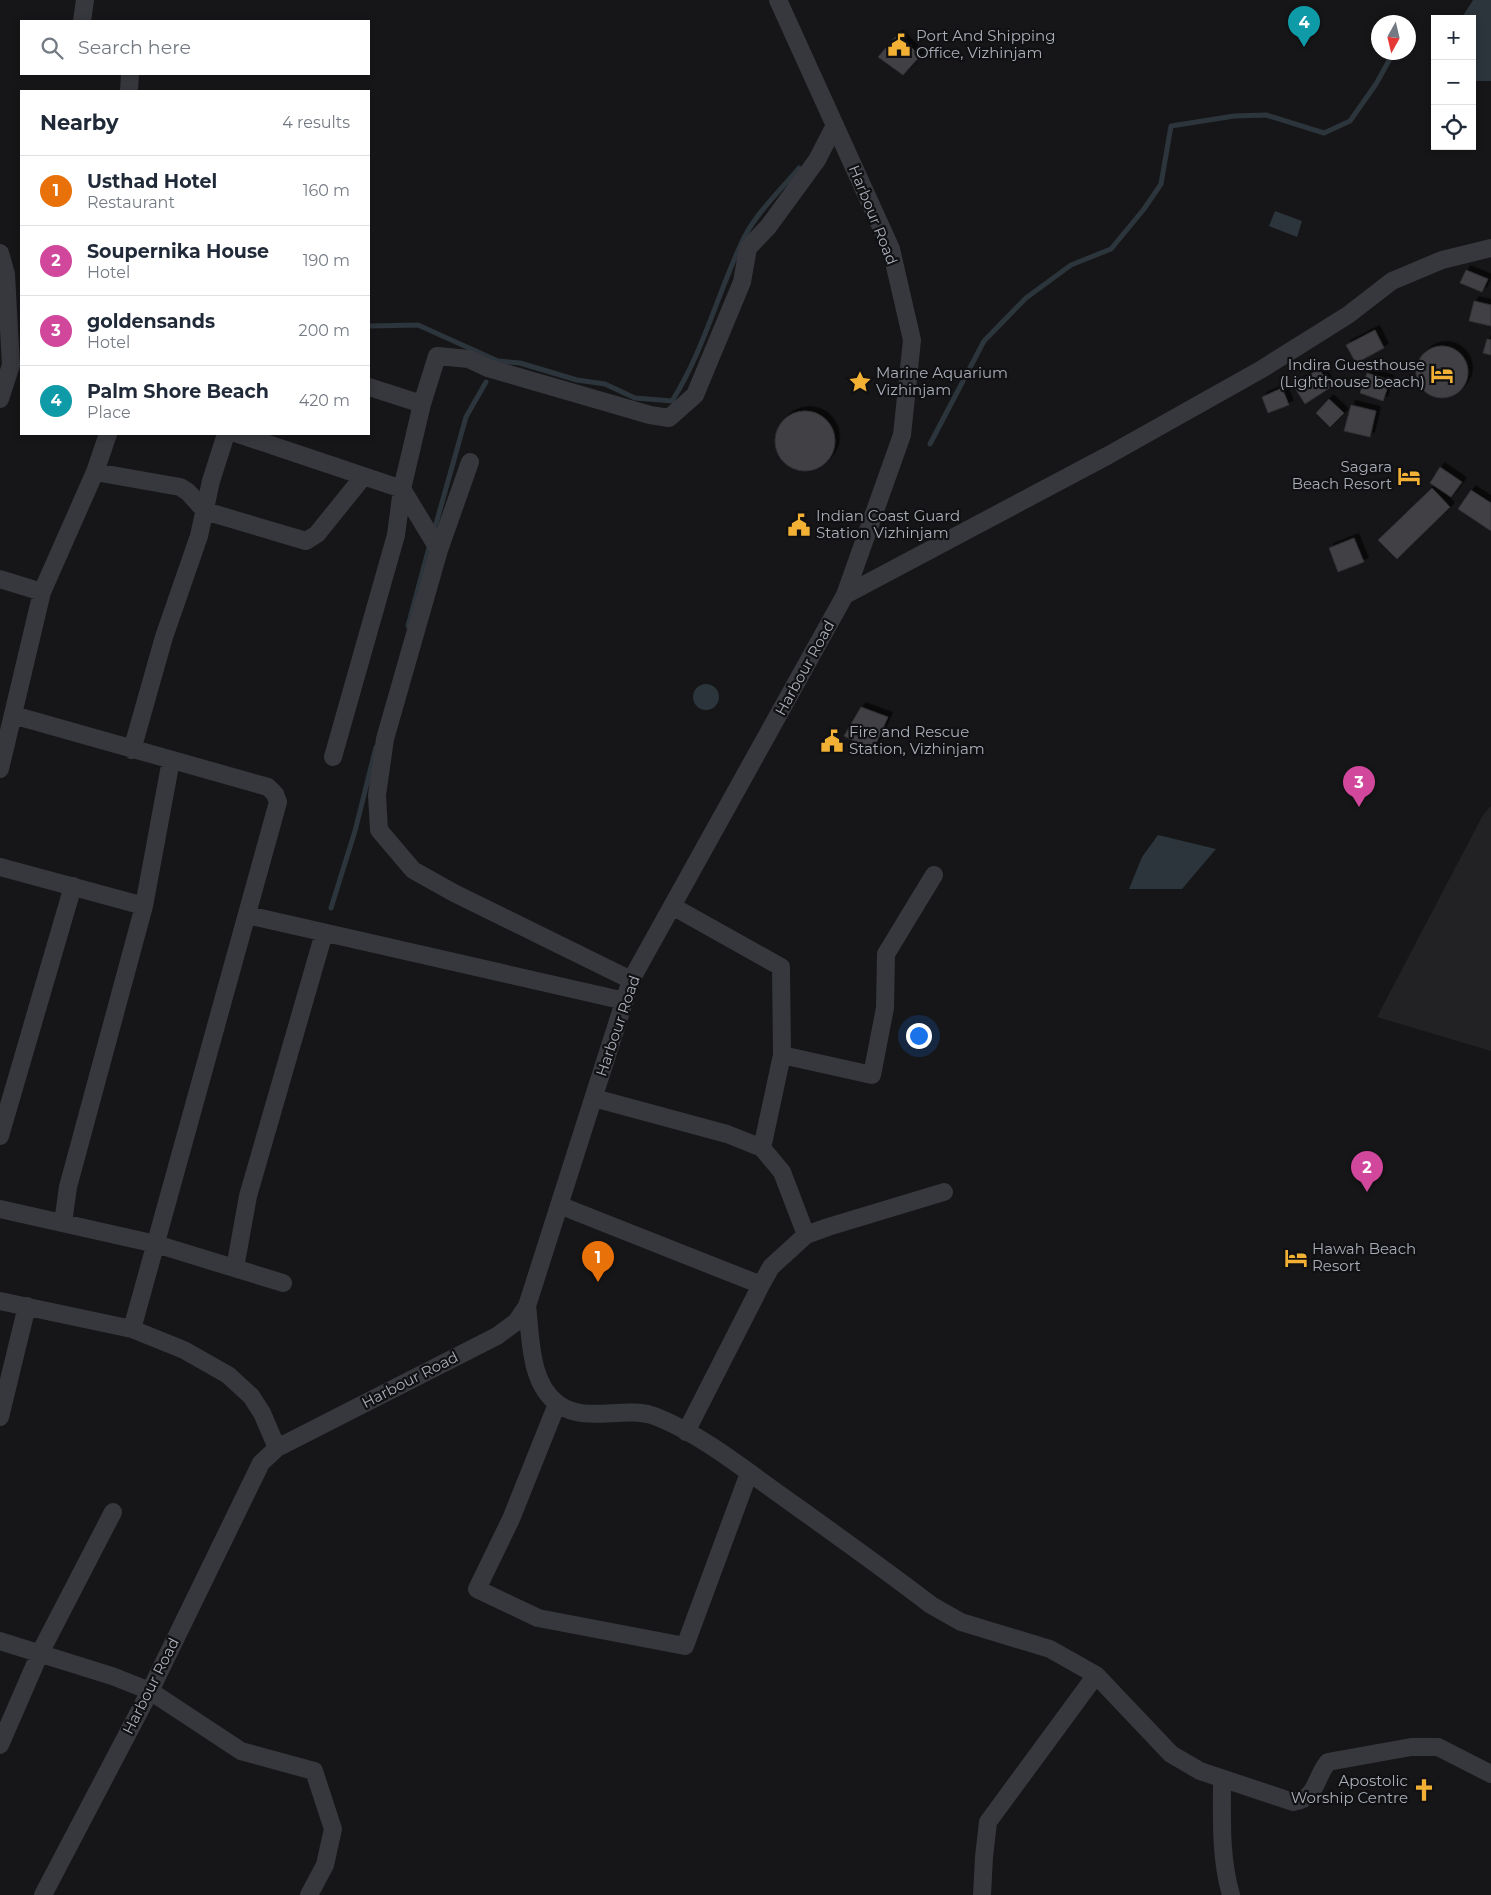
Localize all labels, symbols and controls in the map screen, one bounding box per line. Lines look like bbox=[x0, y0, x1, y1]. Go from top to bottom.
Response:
pin: 4 bbox=[1288, 6, 1320, 47]
north arrow bbox=[1371, 15, 1416, 60]
map controls bbox=[1431, 15, 1476, 150]
button: + bbox=[1431, 15, 1476, 60]
search box bbox=[20, 20, 370, 75]
place label: Port And Shipping Office, Vizhinjam bbox=[916, 26, 1055, 62]
public building icon: Port And Shipping Office, Vizhinjam bbox=[886, 32, 912, 58]
icon: search bbox=[38, 34, 66, 62]
text: Search here bbox=[78, 36, 191, 59]
button: − bbox=[1431, 60, 1476, 105]
button: locate bbox=[1431, 105, 1476, 150]
text: Nearby bbox=[40, 110, 119, 135]
text: 4 results bbox=[282, 113, 350, 132]
street label: Harbour Road bbox=[845, 162, 902, 267]
text: Usthad Hotel bbox=[87, 170, 217, 193]
text: 1 bbox=[53, 181, 59, 200]
text: 160 m bbox=[303, 181, 350, 200]
text: Restaurant bbox=[87, 193, 175, 212]
text: Soupernika House bbox=[87, 240, 269, 263]
text: 2 bbox=[51, 251, 61, 270]
text: 190 m bbox=[303, 251, 350, 270]
text: Hotel bbox=[87, 263, 130, 282]
text: goldensands bbox=[87, 310, 215, 333]
text: 3 bbox=[51, 321, 61, 340]
text: 200 m bbox=[299, 321, 350, 340]
text: Hotel bbox=[87, 333, 130, 352]
place label: Indira Guesthouse (Lighthouse beach) bbox=[1279, 355, 1425, 391]
hotel icon: Indira Guesthouse (Lighthouse beach) bbox=[1429, 361, 1455, 387]
place label: Marine Aquarium Vizhinjam bbox=[876, 363, 1008, 399]
place icon: Marine Aquarium Vizhinjam bbox=[847, 369, 873, 395]
text: Palm Shore Beach bbox=[87, 380, 269, 403]
text: 4 bbox=[50, 391, 62, 410]
text: 420 m bbox=[299, 391, 350, 410]
text: Place bbox=[87, 403, 131, 422]
place label: Sagara Beach Resort bbox=[1292, 457, 1392, 493]
hotel icon: Sagara Beach Resort bbox=[1396, 463, 1422, 489]
place label: Indian Coast Guard Station Vizhinjam bbox=[816, 506, 960, 542]
public building icon: Indian Coast Guard Station Vizhinjam bbox=[786, 512, 812, 538]
street label: Harbour Road bbox=[771, 617, 839, 719]
place label: Fire and Rescue Station, Vizhinjam bbox=[849, 722, 985, 758]
public building icon: Fire and Rescue Station, Vizhinjam bbox=[819, 728, 845, 754]
pin: 3 bbox=[1343, 766, 1375, 807]
street label: Harbour Road bbox=[591, 973, 644, 1079]
your location bbox=[906, 1023, 932, 1049]
pin: 2 bbox=[1351, 1151, 1383, 1192]
place label: Hawah Beach Resort bbox=[1312, 1239, 1416, 1275]
pin: 1 bbox=[582, 1241, 614, 1282]
hotel icon: Hawah Beach Resort bbox=[1283, 1245, 1309, 1271]
street label: Harbour Road bbox=[358, 1347, 461, 1412]
street label: Harbour Road bbox=[118, 1634, 183, 1737]
place label: Apostolic Worship Centre bbox=[1291, 1771, 1408, 1807]
church icon: Apostolic Worship Centre bbox=[1411, 1777, 1437, 1803]

